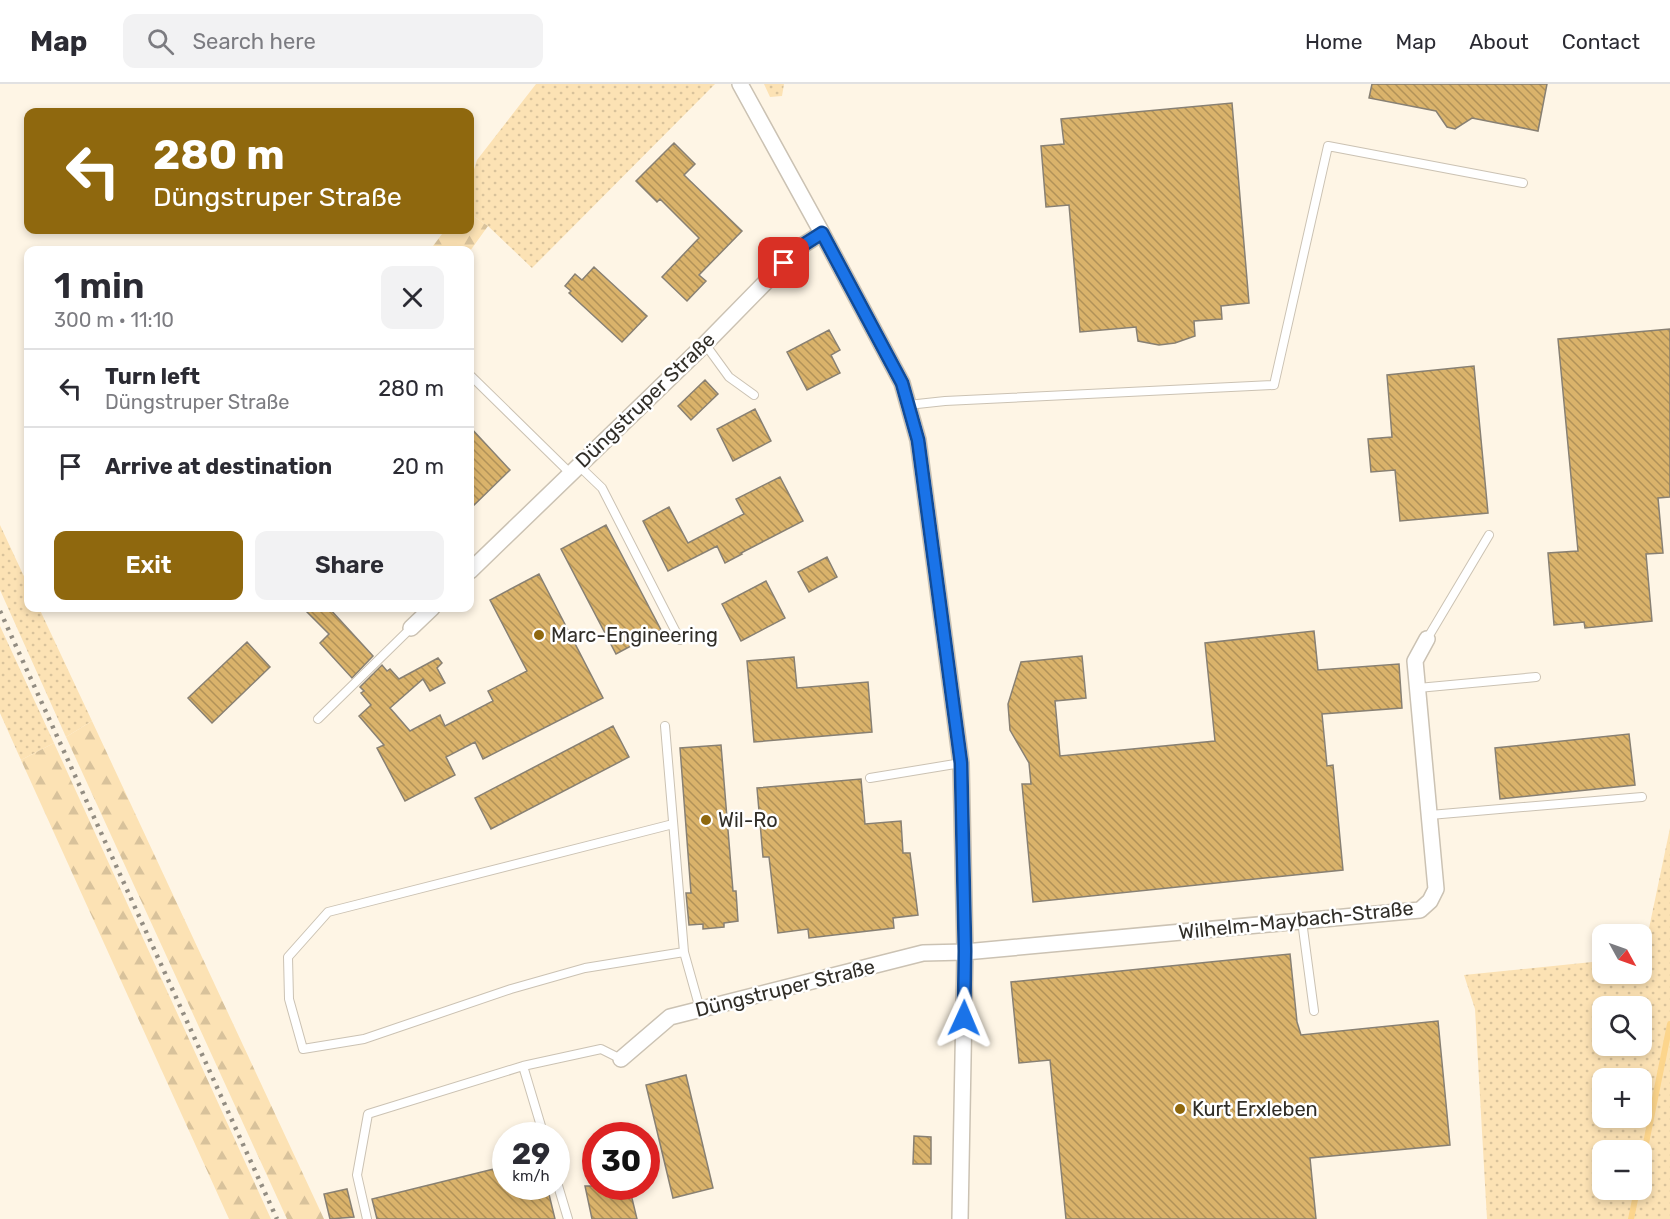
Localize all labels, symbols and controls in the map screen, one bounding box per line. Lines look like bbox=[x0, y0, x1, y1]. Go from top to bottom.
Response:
search box bbox=[123, 14, 543, 68]
text: Map bbox=[30, 25, 87, 58]
icon: search bbox=[144, 25, 177, 58]
text: Search here bbox=[192, 28, 316, 55]
text: Home bbox=[1305, 29, 1362, 54]
text: Map bbox=[1395, 29, 1436, 54]
text: About bbox=[1469, 29, 1529, 54]
text: Contact bbox=[1562, 29, 1640, 54]
text: 280 m bbox=[153, 130, 285, 180]
icon: left bbox=[54, 132, 132, 210]
text: Düngstruper Straße bbox=[153, 181, 402, 213]
pin bbox=[758, 237, 809, 288]
icon: arrive bbox=[767, 246, 800, 279]
text: 1 min bbox=[54, 264, 145, 307]
button: close bbox=[381, 266, 444, 329]
text: 300 m · 11:10 bbox=[54, 308, 174, 332]
street label: Düngstruper Straße bbox=[570, 327, 720, 473]
text: Turn left bbox=[105, 363, 200, 390]
icon: left bbox=[54, 372, 87, 405]
text: 280 m bbox=[378, 375, 444, 402]
text: Düngstruper Straße bbox=[105, 390, 289, 414]
icon: arrive bbox=[54, 450, 87, 483]
text: Arrive at destination bbox=[105, 453, 332, 480]
text: 20 m bbox=[392, 453, 444, 480]
button: Exit bbox=[54, 531, 243, 600]
button: Share bbox=[255, 531, 444, 600]
place label: Marc-Engineering bbox=[551, 623, 718, 647]
marker: Marc-Engineering bbox=[532, 628, 546, 642]
place label: Wil-Ro bbox=[718, 808, 778, 832]
marker: Wil-Ro bbox=[699, 813, 713, 827]
street label: Wilhelm-Maybach-Straße bbox=[1177, 896, 1415, 944]
north arrow bbox=[1592, 924, 1652, 984]
map controls bbox=[1592, 924, 1652, 1200]
street label: Düngstruper Straße bbox=[693, 954, 877, 1022]
position arrow bbox=[932, 986, 996, 1050]
button: search bbox=[1592, 996, 1652, 1056]
button: + bbox=[1592, 1068, 1652, 1128]
place label: Kurt Erxleben bbox=[1192, 1097, 1318, 1121]
marker: Kurt Erxleben bbox=[1173, 1102, 1187, 1116]
speed limit sign: 30 bbox=[582, 1122, 660, 1200]
text: 29 bbox=[512, 1136, 550, 1172]
button: − bbox=[1592, 1140, 1652, 1200]
text: km/h bbox=[512, 1167, 550, 1185]

